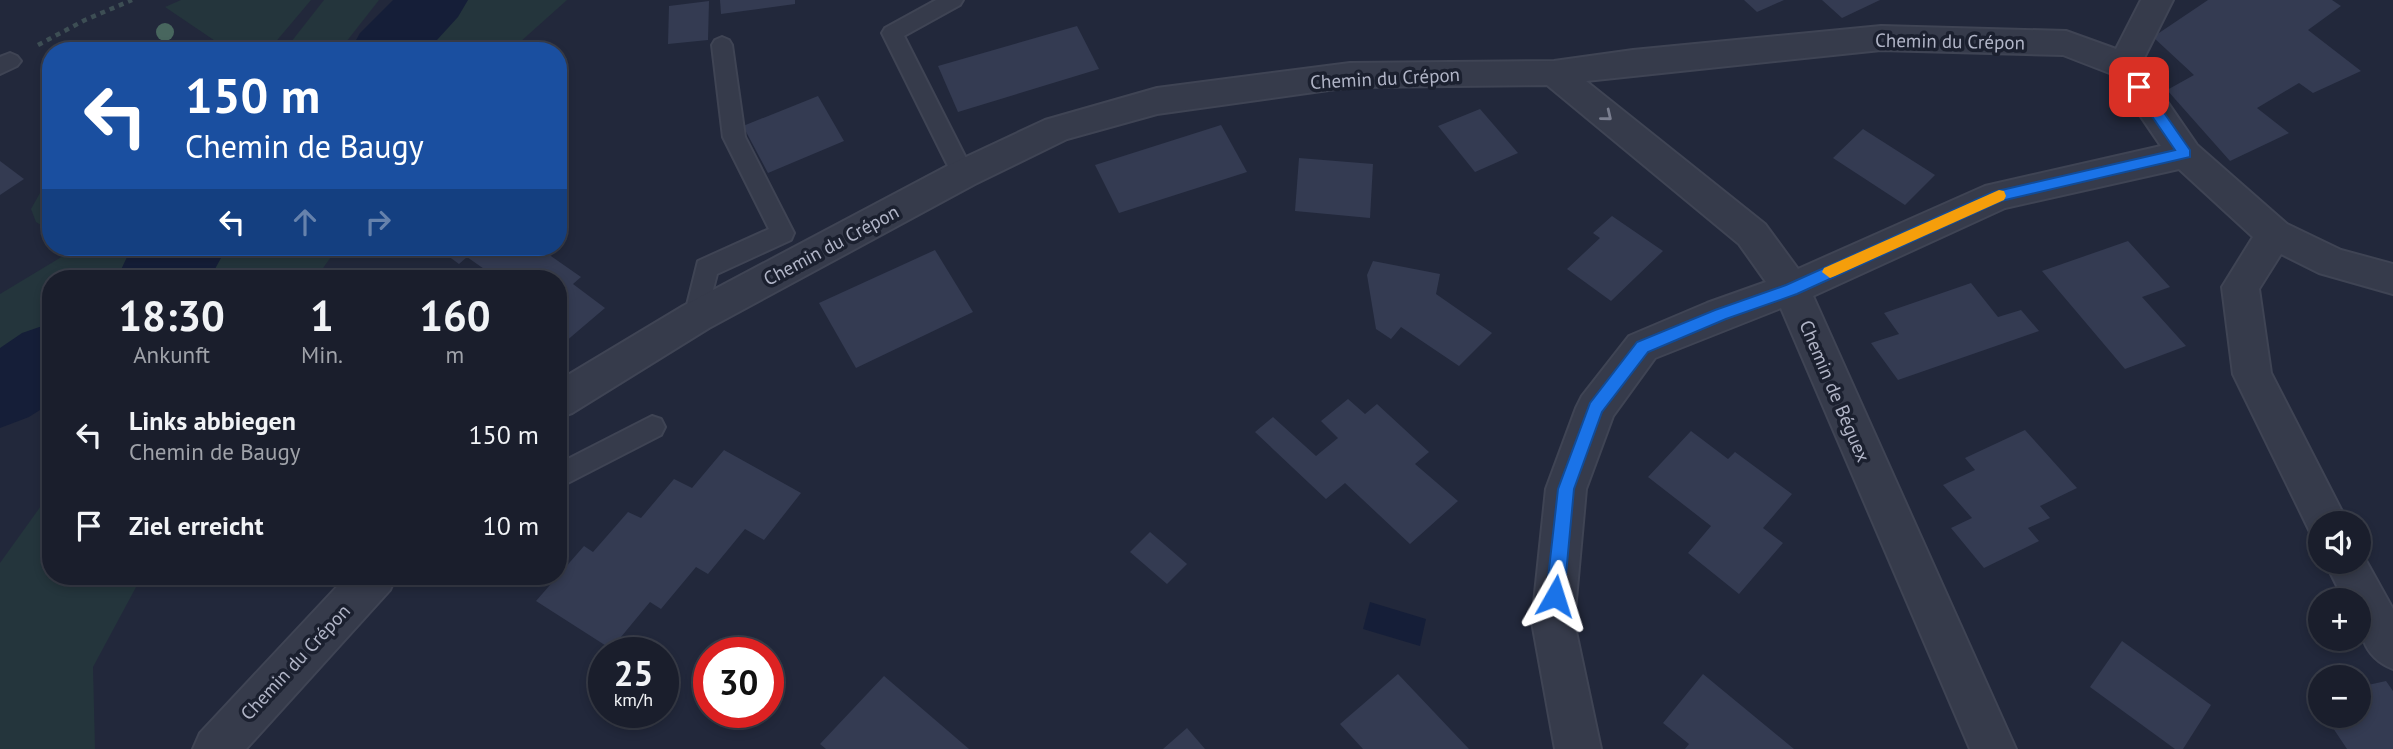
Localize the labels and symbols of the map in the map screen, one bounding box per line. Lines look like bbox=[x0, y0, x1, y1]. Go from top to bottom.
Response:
street label: Chemin du Crépon bbox=[1875, 28, 2025, 54]
pin bbox=[2109, 57, 2169, 117]
street label: Chemin du Crépon bbox=[1310, 62, 1460, 94]
one-way arrow bbox=[1599, 108, 1612, 120]
street label: Chemin du Crépon bbox=[759, 199, 903, 291]
street label: Chemin de Béguex bbox=[1794, 316, 1876, 466]
position arrow bbox=[1518, 559, 1592, 633]
street label: Chemin du Crépon bbox=[235, 599, 355, 725]
speed limit sign: 30 bbox=[693, 637, 784, 728]

